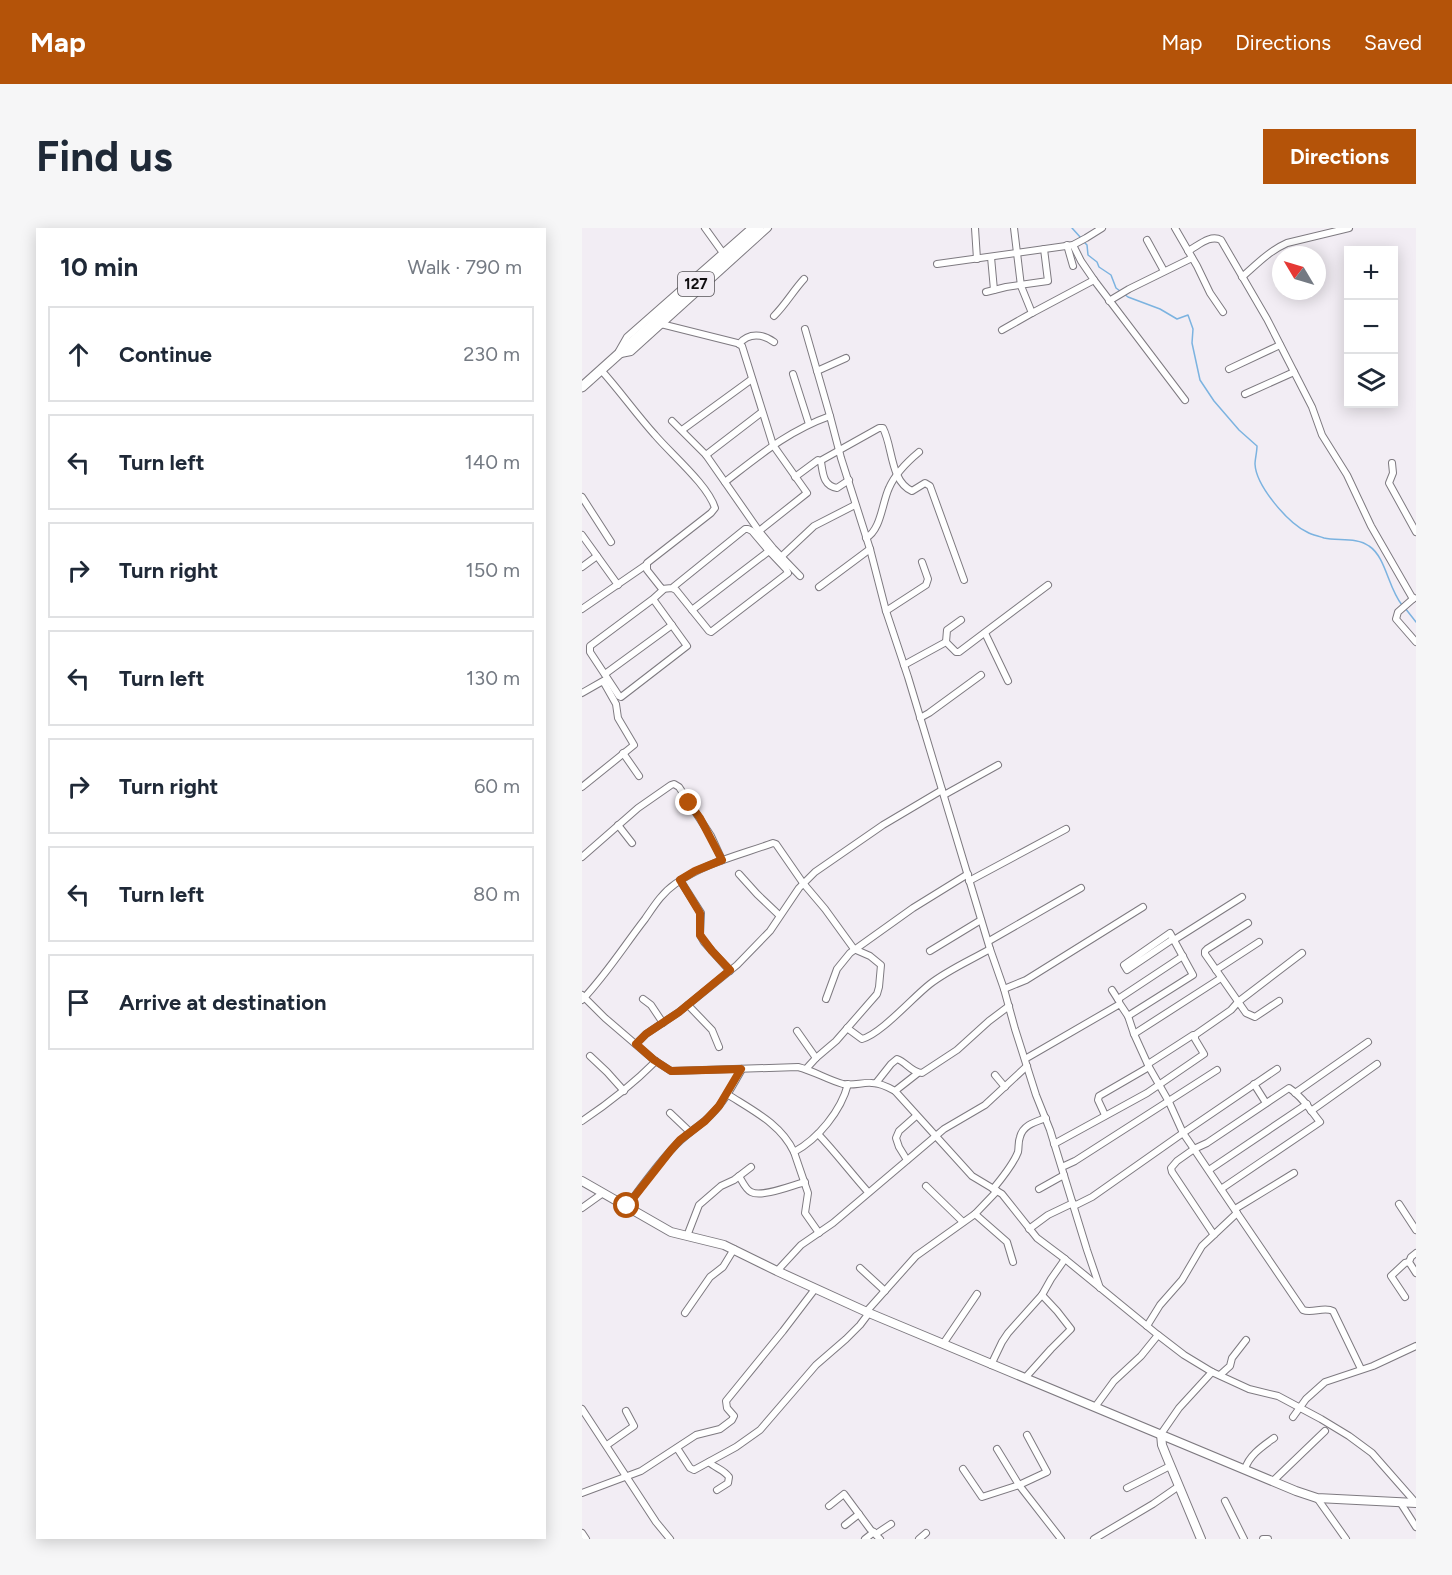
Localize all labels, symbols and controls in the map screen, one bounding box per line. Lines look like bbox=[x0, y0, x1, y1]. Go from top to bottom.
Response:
text: Map bbox=[30, 25, 86, 59]
text: Map bbox=[1161, 30, 1202, 55]
text: Directions bbox=[1235, 30, 1331, 55]
text: Saved bbox=[1364, 30, 1422, 55]
button: Directions bbox=[1263, 129, 1416, 184]
text: Find us bbox=[36, 131, 173, 182]
north arrow bbox=[1272, 246, 1326, 300]
map controls bbox=[1344, 246, 1398, 408]
button: + bbox=[1344, 246, 1398, 300]
text: 10 min bbox=[60, 251, 138, 283]
text: Walk · 790 m bbox=[408, 255, 522, 279]
road number: 127 bbox=[678, 272, 714, 296]
button: − bbox=[1344, 300, 1398, 354]
icon: ahead bbox=[62, 338, 95, 371]
text: Continue bbox=[119, 341, 212, 368]
text: 230 m bbox=[463, 342, 520, 366]
button: layers bbox=[1344, 354, 1398, 408]
icon: left bbox=[62, 446, 95, 479]
text: Turn left bbox=[119, 449, 205, 476]
text: 140 m bbox=[465, 450, 520, 474]
icon: right bbox=[62, 554, 95, 587]
text: Turn right bbox=[119, 557, 218, 584]
text: 150 m bbox=[465, 558, 520, 582]
icon: left bbox=[62, 662, 95, 695]
text: Turn left bbox=[119, 665, 205, 692]
text: 130 m bbox=[466, 666, 520, 690]
icon: right bbox=[62, 770, 95, 803]
text: Turn right bbox=[119, 773, 218, 800]
text: 60 m bbox=[474, 774, 520, 798]
route end bbox=[675, 789, 701, 815]
icon: left bbox=[62, 878, 95, 911]
text: Turn left bbox=[119, 881, 205, 908]
text: 80 m bbox=[473, 882, 520, 906]
icon: arrive bbox=[62, 986, 95, 1019]
text: Arrive at destination bbox=[119, 989, 327, 1016]
route start bbox=[613, 1192, 639, 1218]

